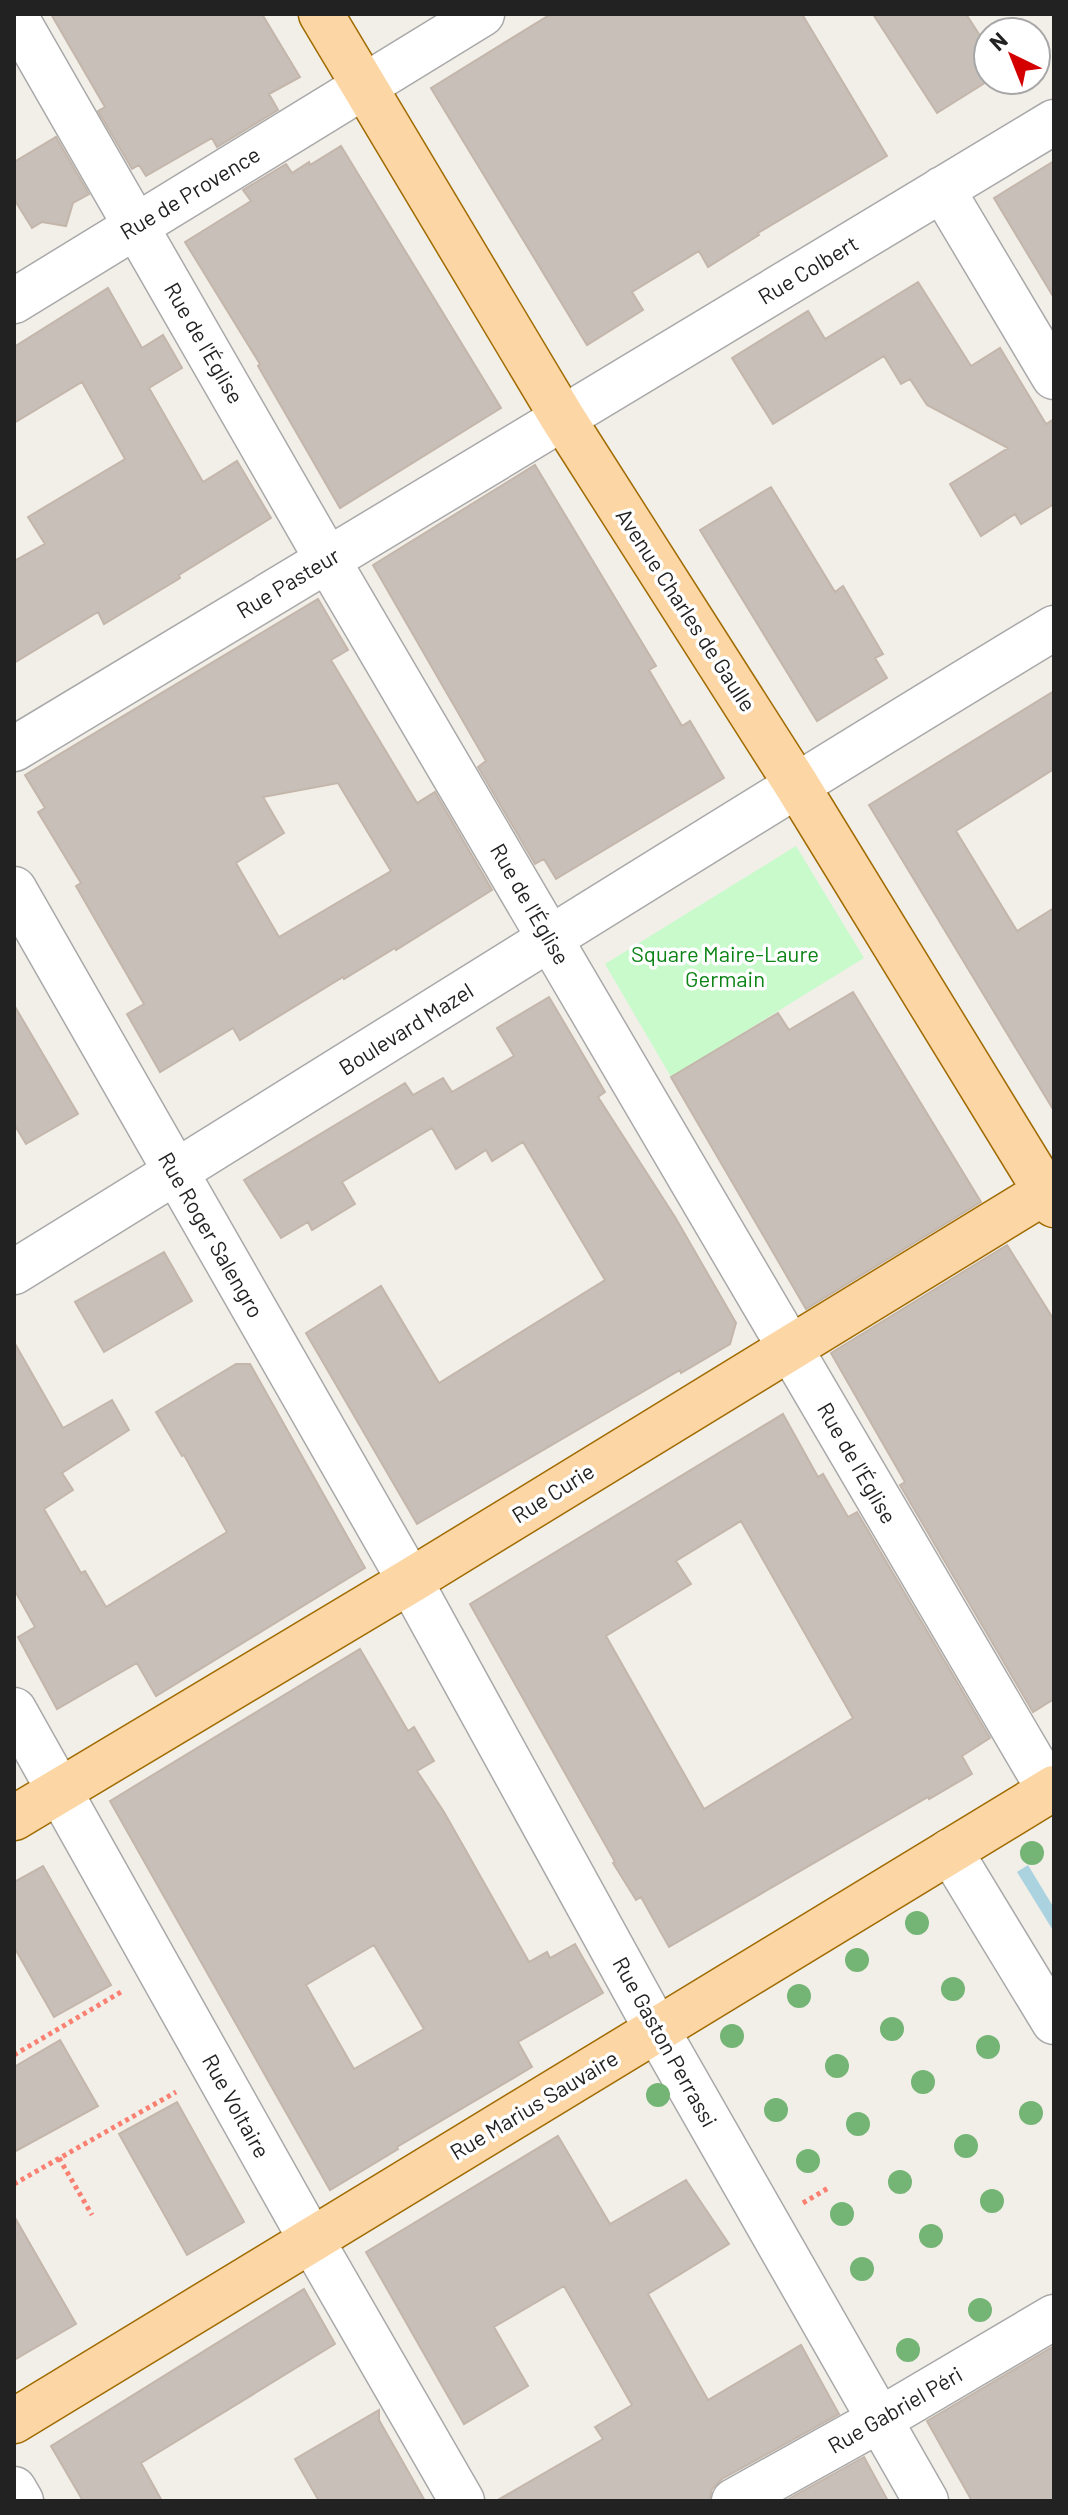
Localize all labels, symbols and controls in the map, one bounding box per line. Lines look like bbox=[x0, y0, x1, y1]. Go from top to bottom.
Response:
north arrow bbox=[972, 16, 1052, 96]
text: N bbox=[983, 26, 1012, 55]
street label: Rue de Provence bbox=[115, 140, 264, 244]
street label: Rue Colbert bbox=[753, 229, 862, 309]
street label: Rue de l'Église bbox=[160, 277, 250, 408]
street label: Avenue Charles de Gaulle bbox=[611, 503, 762, 716]
street label: Rue Pasteur bbox=[231, 541, 344, 623]
street label: Rue de l'Église bbox=[486, 838, 576, 969]
park label: Square Maire-Laure Germain bbox=[631, 940, 819, 991]
street label: Boulevard Mazel bbox=[334, 976, 477, 1080]
street label: Rue Roger Salengro bbox=[154, 1147, 270, 1322]
street label: Rue de l'Église bbox=[813, 1397, 903, 1528]
street label: Rue Curie bbox=[507, 1457, 598, 1528]
street label: Rue Gaston Perrassi bbox=[608, 1952, 723, 2131]
street label: Rue Marius Sauvaire bbox=[445, 2044, 622, 2165]
street label: Rue Voltaire bbox=[198, 2049, 276, 2162]
street label: Rue Gabriel Péri bbox=[823, 2360, 966, 2458]

